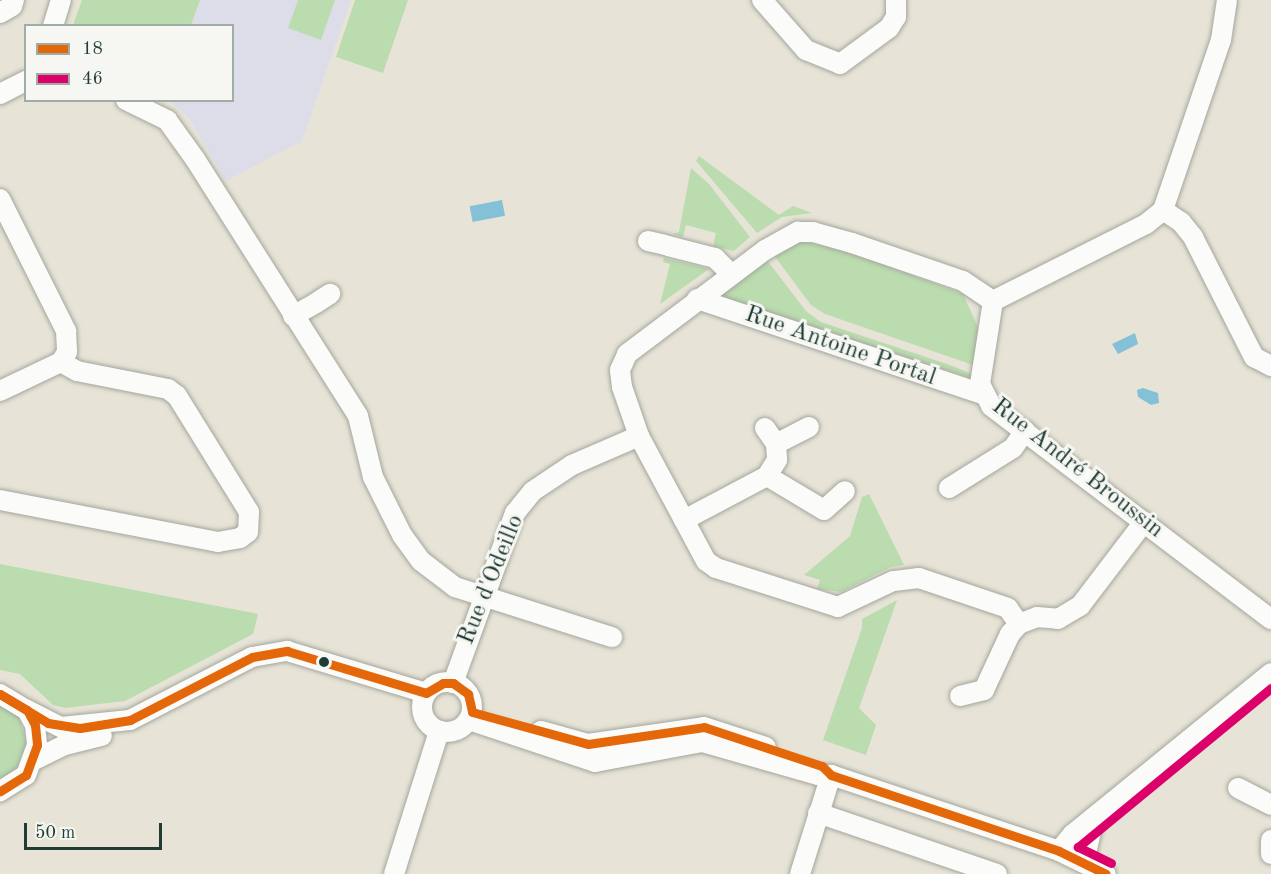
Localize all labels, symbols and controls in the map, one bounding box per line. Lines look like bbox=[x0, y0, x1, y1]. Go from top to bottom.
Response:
legend bbox=[24, 24, 234, 102]
text: 18 bbox=[82, 40, 103, 58]
text: 46 bbox=[82, 70, 103, 88]
street label: Rue Antoine Portal bbox=[741, 301, 939, 393]
street label: Rue André Broussin bbox=[985, 393, 1169, 545]
street label: Rue d'Odeillo bbox=[453, 511, 531, 649]
unlabelled marker bbox=[318, 656, 330, 668]
scale bar bbox=[27, 811, 165, 849]
text: 50 m bbox=[35, 824, 75, 842]

